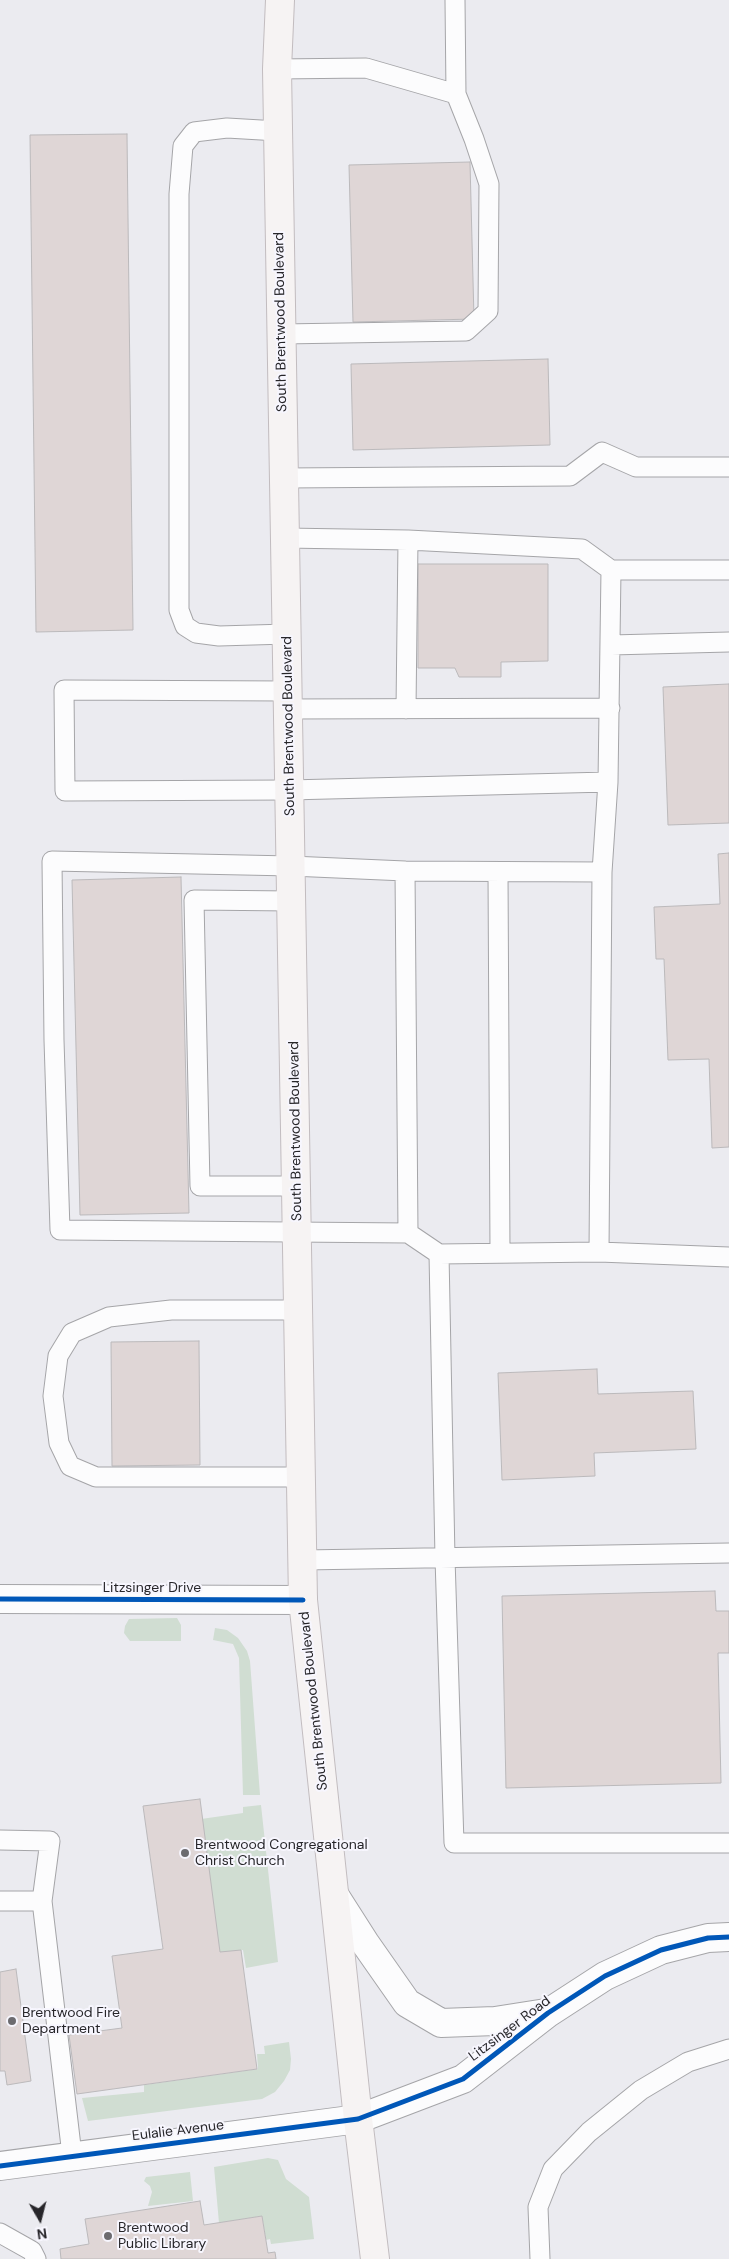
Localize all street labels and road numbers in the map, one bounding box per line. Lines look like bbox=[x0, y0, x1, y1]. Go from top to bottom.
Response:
street label: South Brentwood Boulevard bbox=[271, 232, 291, 412]
street label: South Brentwood Boulevard bbox=[279, 636, 299, 816]
street label: South Brentwood Boulevard bbox=[286, 1041, 306, 1221]
street label: Litzsinger Drive bbox=[103, 1580, 201, 1596]
street label: South Brentwood Boulevard bbox=[296, 1611, 332, 1791]
street label: Litzsinger Road bbox=[466, 1993, 554, 2065]
street label: Eulalie Avenue bbox=[131, 2117, 225, 2145]

